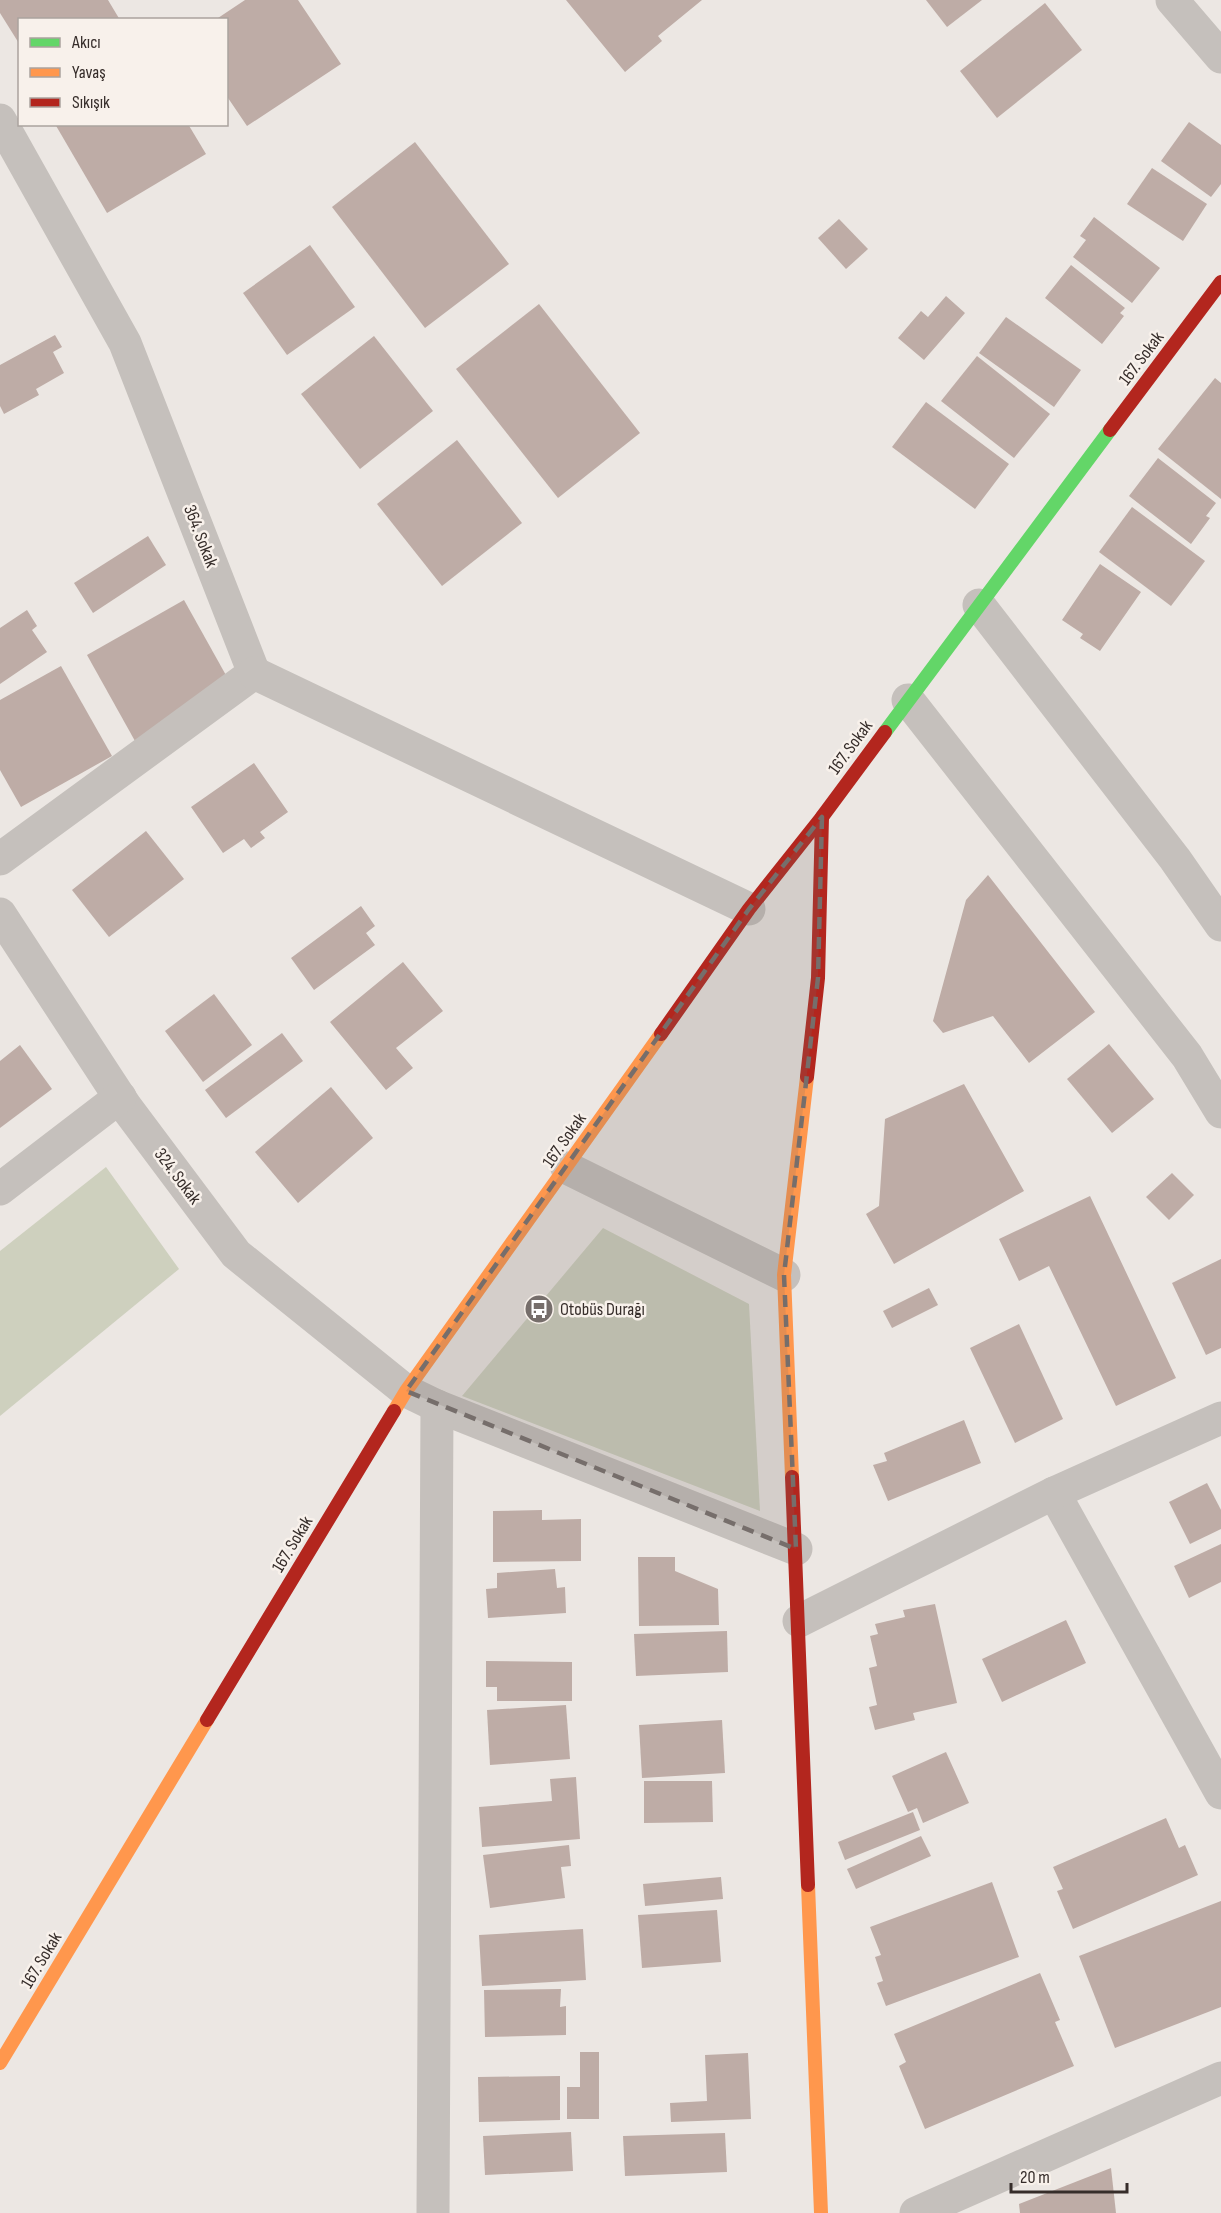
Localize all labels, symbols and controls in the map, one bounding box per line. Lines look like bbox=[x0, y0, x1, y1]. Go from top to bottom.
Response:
legend bbox=[18, 18, 228, 126]
text: Akıcı bbox=[71, 32, 101, 53]
text: Yavaş bbox=[72, 62, 106, 83]
text: Sıkışık bbox=[72, 92, 110, 113]
street label: 167. Sokak bbox=[1114, 327, 1168, 389]
street label: 364. Sokak bbox=[179, 502, 222, 571]
street label: 167. Sokak bbox=[824, 716, 877, 779]
street label: 167. Sokak bbox=[538, 1109, 591, 1172]
street label: 324. Sokak bbox=[150, 1144, 205, 1208]
bus stop icon: Otobüs Durağı bbox=[523, 1293, 555, 1325]
place label: Otobüs Durağı bbox=[560, 1299, 645, 1320]
street label: 167. Sokak bbox=[267, 1512, 317, 1576]
street label: 167. Sokak bbox=[16, 1928, 66, 1992]
scale bar bbox=[1011, 2156, 1126, 2194]
text: 20 m bbox=[1020, 2167, 1050, 2188]

